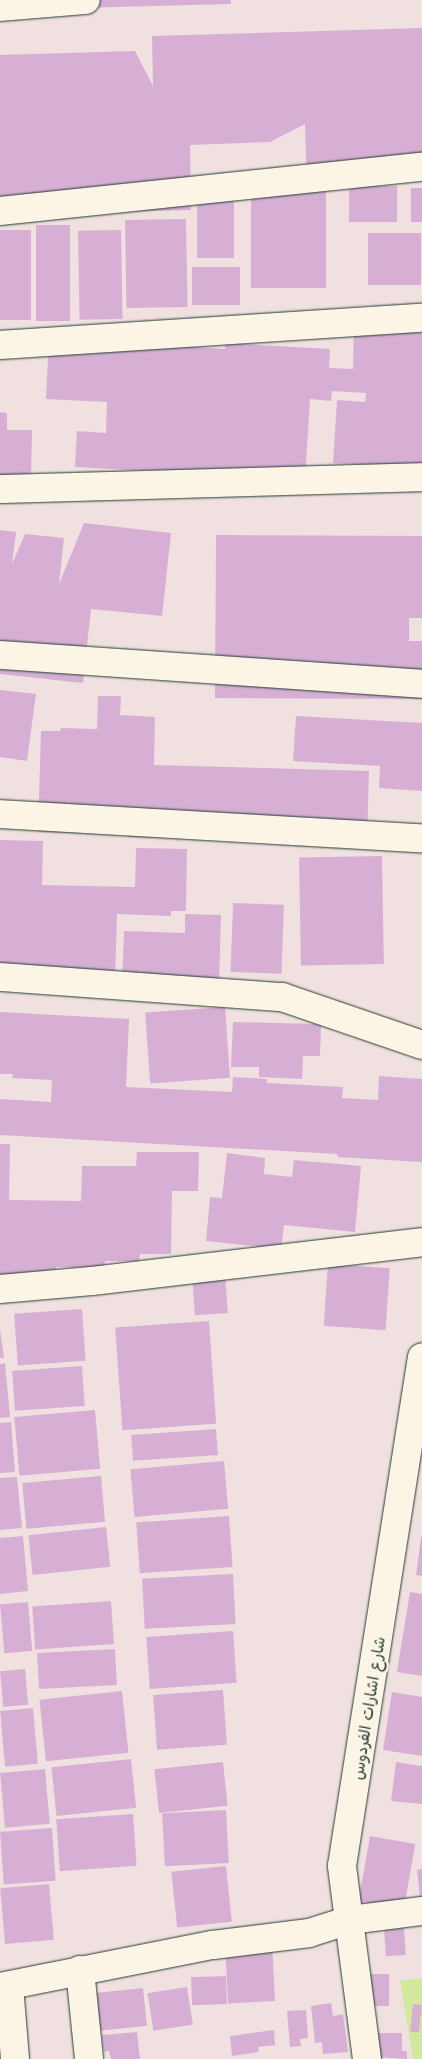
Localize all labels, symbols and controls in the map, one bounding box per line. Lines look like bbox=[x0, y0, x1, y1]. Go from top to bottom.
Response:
street label: شارع اشارات الفردوس bbox=[346, 1635, 388, 1781]

